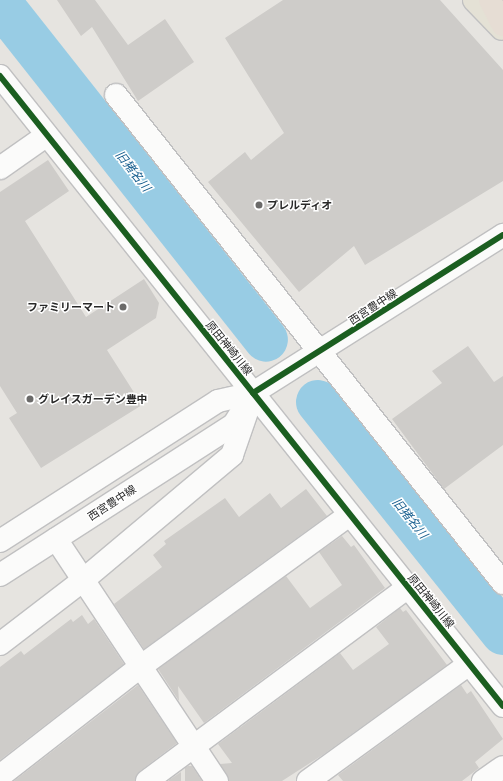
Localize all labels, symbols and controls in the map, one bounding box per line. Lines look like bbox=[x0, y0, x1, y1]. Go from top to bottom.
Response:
water label: 旧猪名川 bbox=[113, 148, 153, 194]
place label: プレルディオ bbox=[267, 198, 333, 212]
marker: プレルディオ bbox=[254, 200, 264, 210]
street label: 西宮豊中線 bbox=[346, 286, 400, 328]
place label: ファミリーマート bbox=[27, 300, 115, 314]
marker: ファミリーマート bbox=[118, 302, 128, 312]
street label: 原田神崎川線 bbox=[203, 318, 255, 378]
place label: グレイスガーデン豊中 bbox=[38, 392, 148, 406]
marker: グレイスガーデン豊中 bbox=[25, 394, 35, 404]
street label: 西宮豊中線 bbox=[85, 482, 139, 524]
water label: 旧猪名川 bbox=[389, 495, 431, 541]
street label: 原田神崎川線 bbox=[405, 571, 457, 631]

